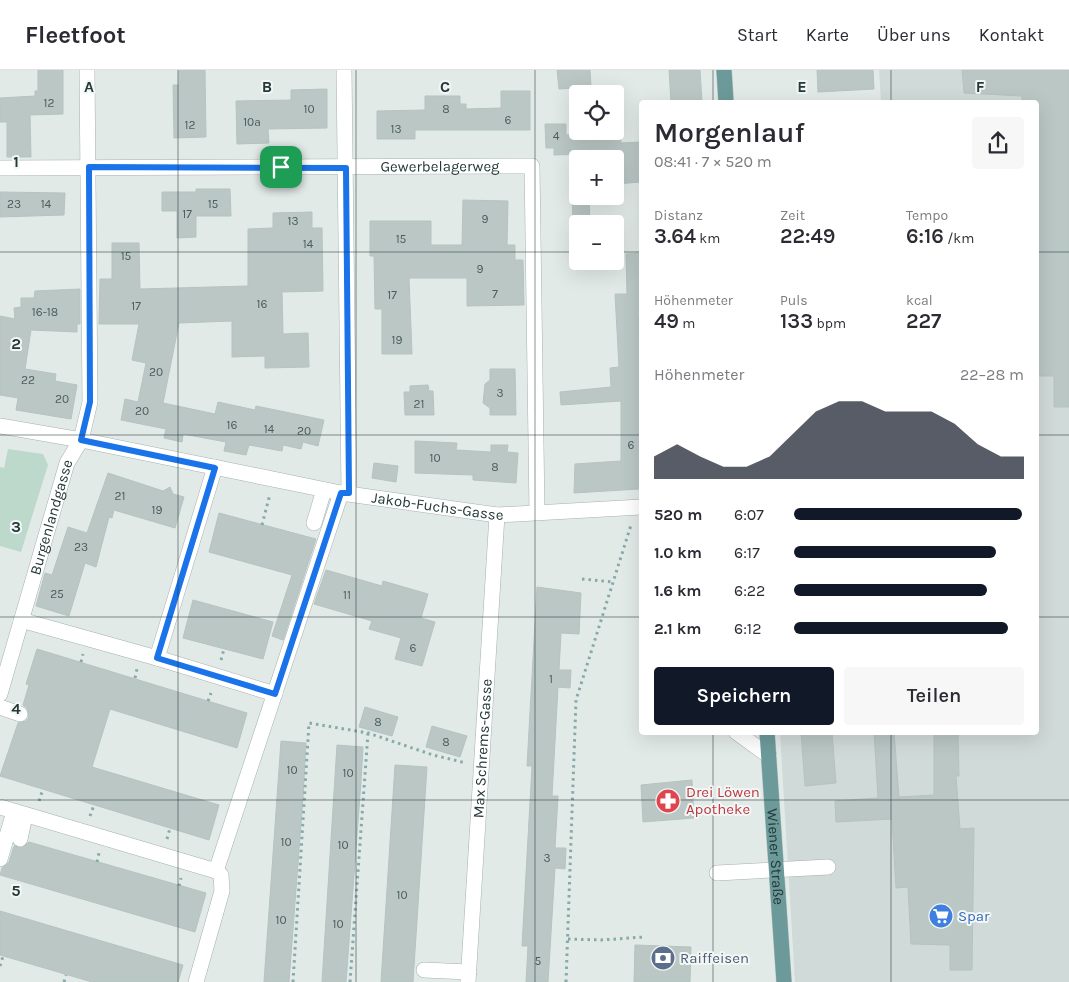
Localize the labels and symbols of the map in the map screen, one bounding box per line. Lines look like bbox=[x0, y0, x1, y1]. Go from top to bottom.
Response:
text: A bbox=[84, 77, 94, 96]
text: B bbox=[262, 77, 272, 96]
text: C bbox=[440, 77, 450, 96]
text: E bbox=[797, 77, 807, 96]
text: F bbox=[976, 77, 985, 96]
house number: 12 bbox=[44, 96, 55, 110]
house number: 10 bbox=[303, 102, 315, 116]
house number: 8 bbox=[442, 102, 450, 116]
house number: 6 bbox=[505, 113, 512, 127]
house number: 10a bbox=[243, 115, 261, 129]
house number: 12 bbox=[185, 118, 196, 132]
house number: 13 bbox=[390, 122, 402, 136]
house number: 4 bbox=[553, 129, 560, 143]
pin bbox=[260, 146, 302, 188]
text: 1 bbox=[13, 152, 19, 171]
street label: Gewerbelagerweg bbox=[380, 157, 500, 176]
house number: 23 bbox=[7, 197, 21, 211]
house number: 14 bbox=[41, 197, 52, 211]
house number: 15 bbox=[208, 197, 219, 211]
house number: 17 bbox=[182, 207, 192, 221]
house number: 9 bbox=[482, 212, 489, 226]
house number: 13 bbox=[287, 214, 299, 228]
house number: 15 bbox=[396, 232, 407, 246]
house number: 14 bbox=[303, 237, 314, 251]
house number: 15 bbox=[121, 249, 132, 263]
house number: 9 bbox=[477, 262, 484, 276]
house number: 7 bbox=[492, 287, 498, 301]
house number: 17 bbox=[387, 288, 397, 302]
house number: 16 bbox=[257, 297, 268, 311]
house number: 17 bbox=[131, 299, 141, 313]
house number: 16-18 bbox=[32, 305, 58, 319]
house number: 19 bbox=[392, 333, 402, 347]
text: 2 bbox=[11, 334, 21, 353]
house number: 20 bbox=[149, 365, 163, 379]
house number: 22 bbox=[21, 373, 35, 387]
house number: 3 bbox=[496, 386, 504, 400]
house number: 20 bbox=[55, 392, 69, 406]
house number: 21 bbox=[414, 397, 424, 411]
house number: 20 bbox=[135, 404, 149, 418]
house number: 16 bbox=[227, 418, 238, 432]
house number: 14 bbox=[264, 422, 275, 436]
house number: 20 bbox=[297, 424, 311, 438]
house number: 6 bbox=[628, 438, 635, 452]
house number: 10 bbox=[429, 451, 441, 465]
street label: Burgenlandgasse bbox=[26, 457, 77, 577]
house number: 8 bbox=[491, 460, 499, 474]
street label: Jakob-Fuchs-Gasse bbox=[370, 488, 504, 524]
house number: 21 bbox=[115, 489, 125, 503]
house number: 19 bbox=[152, 503, 162, 517]
text: 3 bbox=[11, 517, 21, 536]
house number: 23 bbox=[74, 540, 88, 554]
house number: 25 bbox=[50, 587, 64, 601]
house number: 11 bbox=[343, 588, 351, 602]
house number: 6 bbox=[410, 641, 417, 655]
house number: 1 bbox=[549, 672, 553, 686]
street label: Max Schrems-Gasse bbox=[469, 678, 496, 819]
text: 4 bbox=[11, 699, 21, 718]
house number: 8 bbox=[374, 715, 382, 729]
house number: 8 bbox=[442, 735, 450, 749]
house number: 10 bbox=[286, 763, 298, 777]
house number: 10 bbox=[342, 766, 354, 780]
place label: Drei Löwen Apotheke bbox=[686, 783, 760, 818]
pharmacy icon: Drei Löwen Apotheke bbox=[655, 788, 681, 814]
street label: Wiener Straße bbox=[763, 808, 788, 906]
house number: 10 bbox=[280, 835, 292, 849]
house number: 10 bbox=[337, 838, 349, 852]
house number: 3 bbox=[543, 851, 551, 865]
text: 5 bbox=[11, 881, 21, 900]
house number: 10 bbox=[396, 888, 408, 902]
supermarket icon: Spar bbox=[928, 903, 954, 929]
place label: Spar bbox=[958, 907, 990, 925]
house number: 10 bbox=[275, 913, 287, 927]
house number: 10 bbox=[332, 917, 344, 931]
bank icon: Raiffeisen bbox=[650, 945, 676, 971]
place label: Raiffeisen bbox=[680, 949, 749, 967]
house number: 5 bbox=[535, 954, 542, 968]

